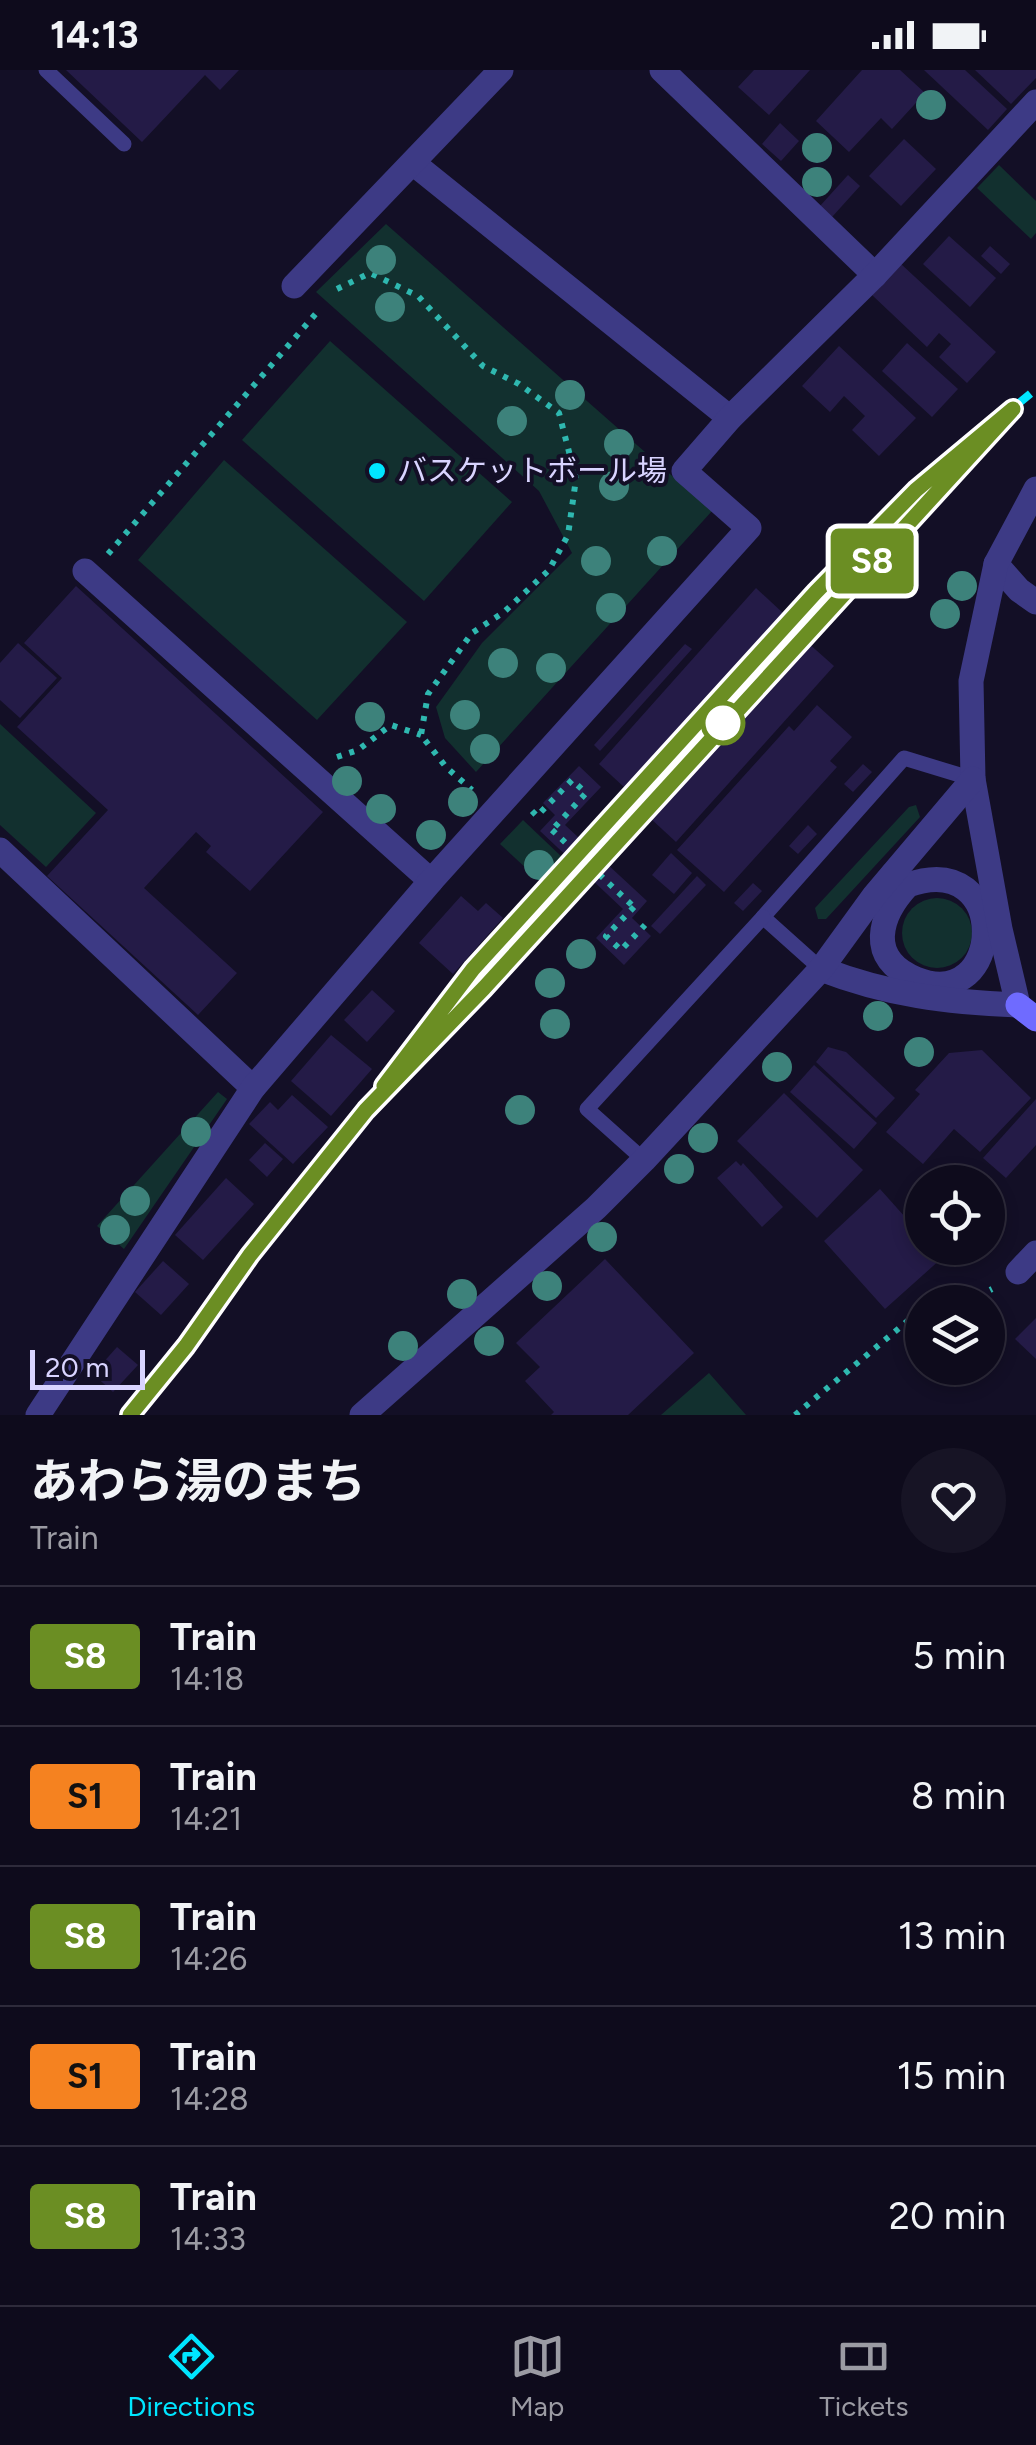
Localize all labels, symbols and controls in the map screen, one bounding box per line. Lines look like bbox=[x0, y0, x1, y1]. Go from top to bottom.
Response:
text: 14:13 bbox=[50, 12, 139, 58]
place label: バスケットボール場 bbox=[397, 452, 667, 489]
marker: バスケットボール場 bbox=[366, 460, 388, 482]
line badge: S8 bbox=[827, 528, 917, 594]
text: S8 bbox=[851, 540, 893, 582]
unlabelled marker bbox=[702, 702, 744, 744]
map controls bbox=[905, 1165, 1005, 1385]
button: locate bbox=[905, 1165, 1005, 1265]
button: layers bbox=[905, 1285, 1005, 1385]
scale bar bbox=[30, 1345, 145, 1390]
text: 20 m bbox=[45, 1350, 109, 1384]
button: heart bbox=[901, 1448, 1006, 1553]
text: あわら湯のまち bbox=[30, 1452, 366, 1510]
text: Train bbox=[30, 1519, 99, 1557]
text: Train bbox=[170, 1614, 257, 1660]
text: 5 min bbox=[912, 1633, 1006, 1679]
text: S8 bbox=[64, 1635, 106, 1677]
text: 14:18 bbox=[170, 1660, 244, 1698]
text: Train bbox=[170, 1754, 257, 1800]
text: 8 min bbox=[911, 1773, 1006, 1819]
text: S1 bbox=[67, 1775, 103, 1817]
text: 14:21 bbox=[170, 1800, 242, 1838]
text: Train bbox=[170, 1894, 257, 1940]
text: 13 min bbox=[898, 1913, 1006, 1959]
text: S8 bbox=[64, 1915, 106, 1957]
text: 14:26 bbox=[170, 1940, 247, 1978]
text: Train bbox=[170, 2034, 257, 2080]
text: 15 min bbox=[897, 2053, 1006, 2099]
text: S1 bbox=[67, 2055, 103, 2097]
text: 14:28 bbox=[170, 2080, 249, 2118]
text: Train bbox=[170, 2174, 257, 2220]
text: 20 min bbox=[889, 2193, 1006, 2239]
text: S8 bbox=[64, 2195, 106, 2237]
text: 14:33 bbox=[170, 2220, 246, 2258]
tab: Directions bbox=[127, 2329, 255, 2423]
tab: Map bbox=[510, 2329, 565, 2423]
tab: Tickets bbox=[819, 2329, 909, 2423]

